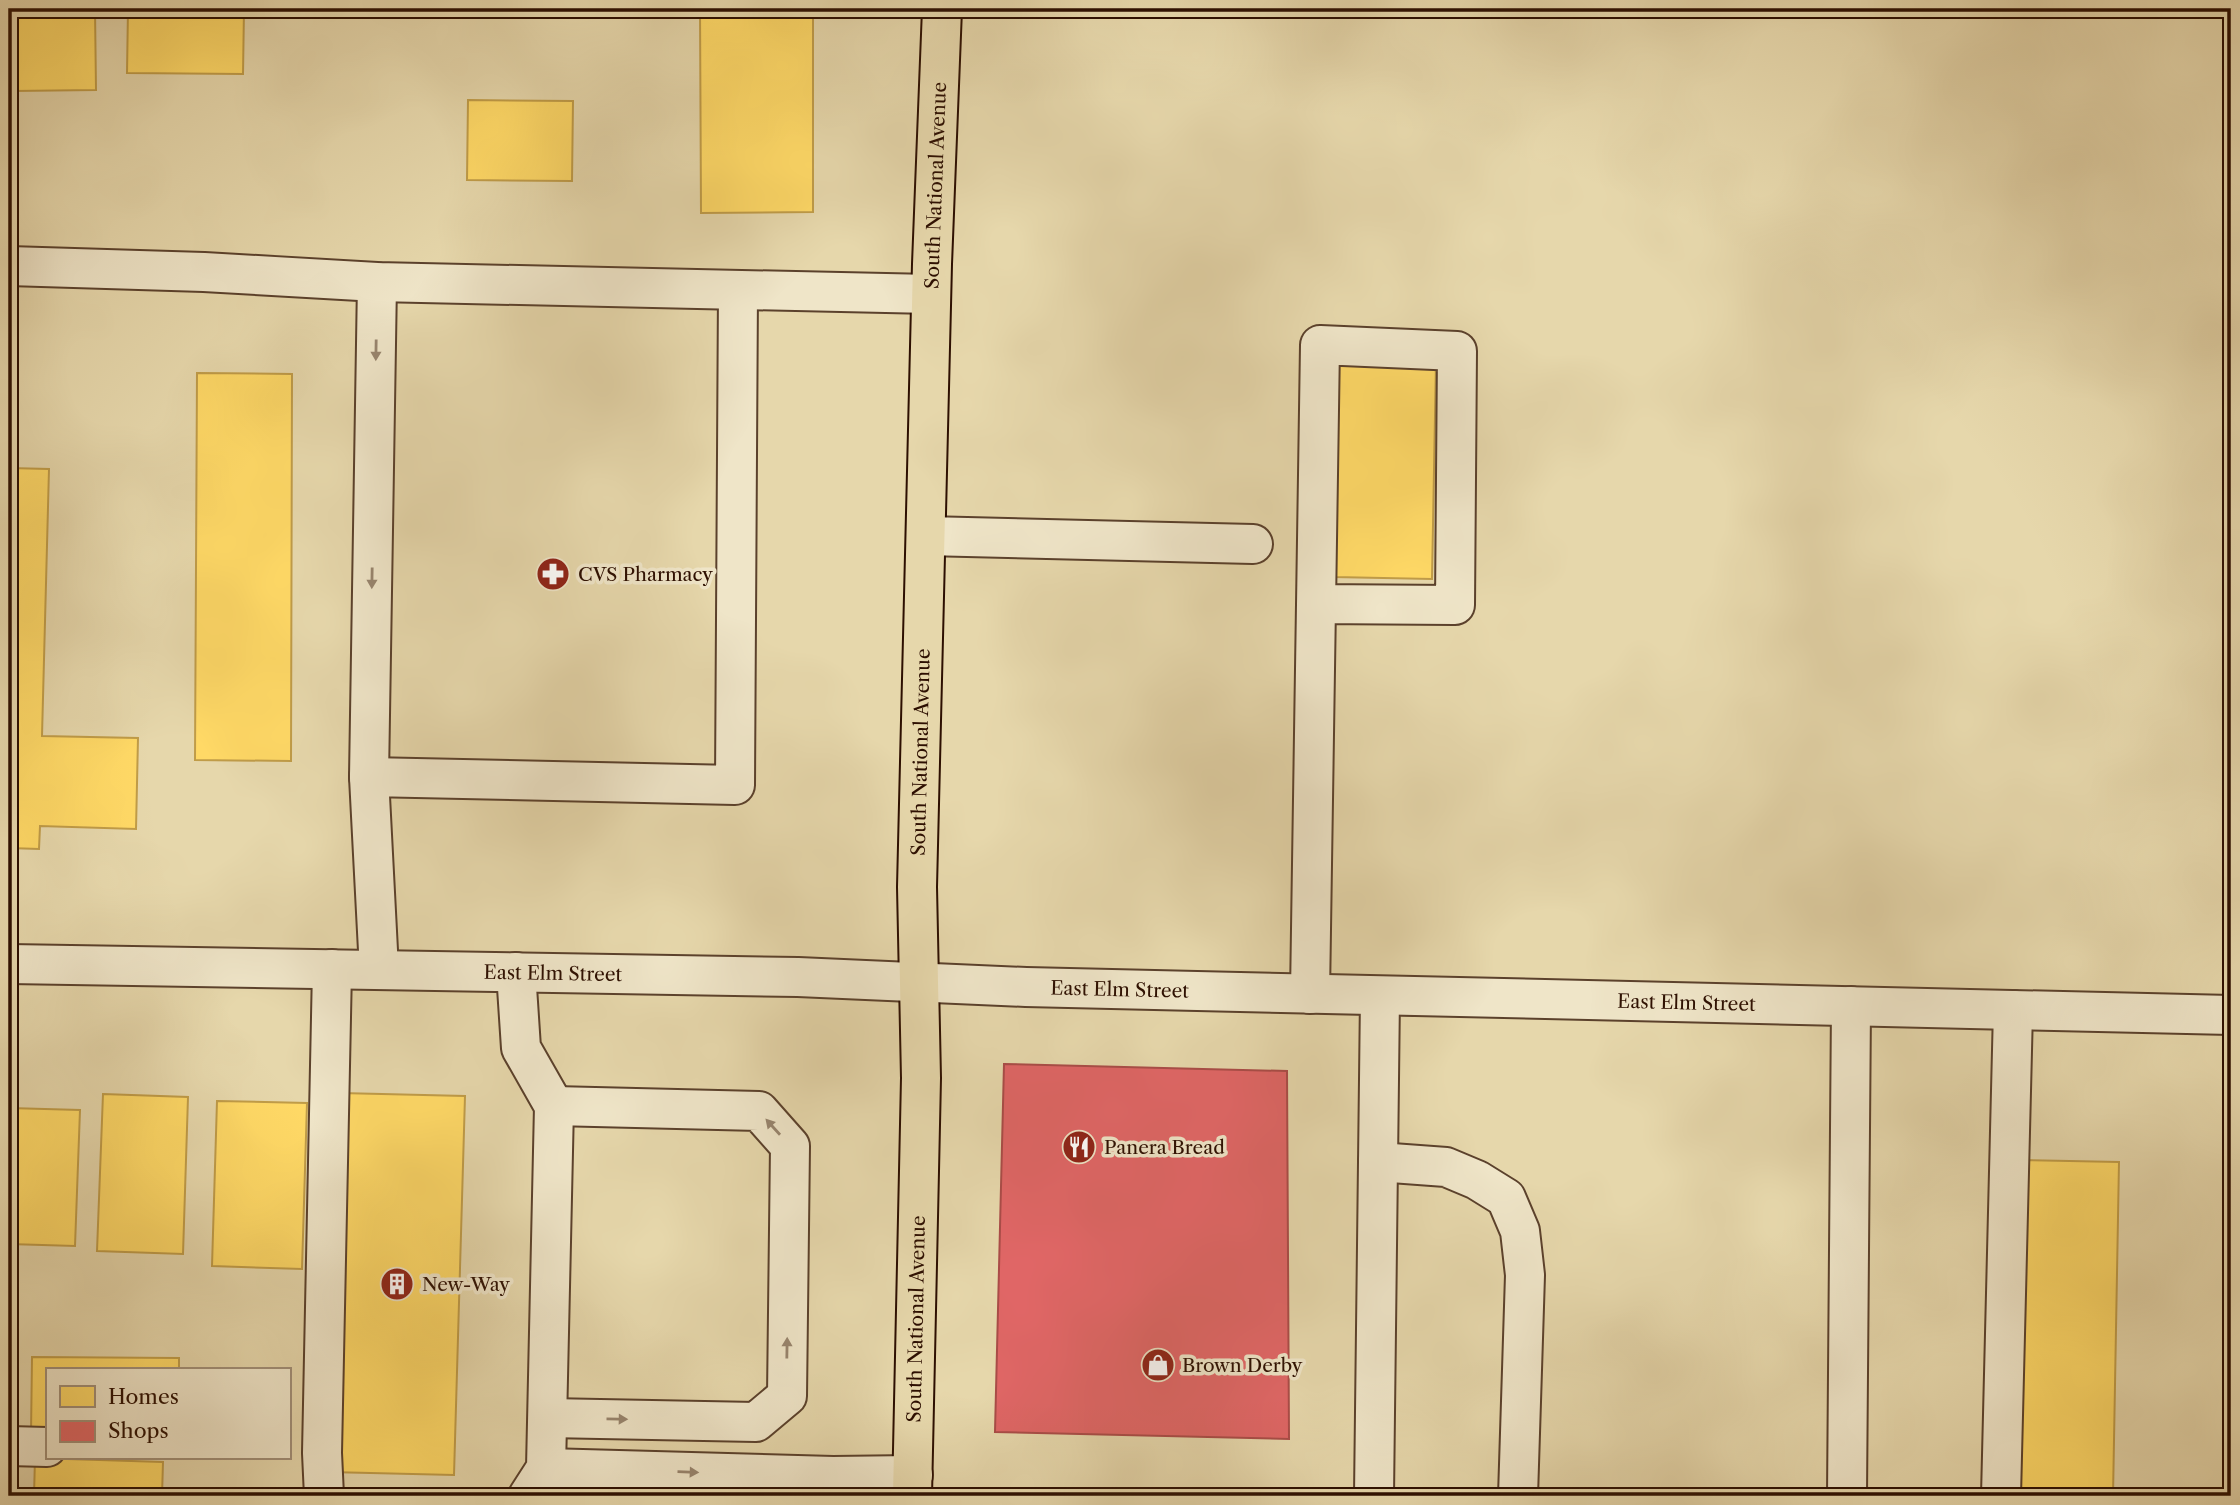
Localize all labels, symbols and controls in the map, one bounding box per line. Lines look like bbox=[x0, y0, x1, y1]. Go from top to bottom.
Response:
street label: South National Avenue bbox=[920, 81, 951, 289]
one-way arrow bbox=[370, 339, 381, 361]
pharmacy icon: CVS Pharmacy bbox=[534, 555, 572, 593]
place label: CVS Pharmacy bbox=[578, 563, 713, 586]
one-way arrow bbox=[366, 567, 378, 589]
street label: South National Avenue bbox=[907, 648, 935, 856]
street label: East Elm Street bbox=[483, 961, 623, 986]
street label: East Elm Street bbox=[1050, 977, 1189, 1003]
street label: East Elm Street bbox=[1617, 990, 1756, 1016]
one-way arrow bbox=[765, 1118, 781, 1136]
restaurant icon: Panera Bread bbox=[1060, 1128, 1098, 1166]
place label: Panera Bread bbox=[1104, 1136, 1225, 1159]
street label: South National Avenue bbox=[903, 1215, 930, 1423]
building icon: New-Way bbox=[378, 1265, 416, 1303]
place label: New-Way bbox=[422, 1273, 510, 1296]
one-way arrow bbox=[782, 1337, 793, 1359]
shop icon: Brown Derby bbox=[1139, 1346, 1177, 1384]
place label: Brown Derby bbox=[1182, 1354, 1303, 1377]
legend bbox=[46, 1368, 290, 1460]
text: Homes bbox=[108, 1384, 179, 1409]
one-way arrow bbox=[606, 1414, 628, 1425]
text: Shops bbox=[108, 1418, 169, 1443]
one-way arrow bbox=[677, 1466, 699, 1478]

